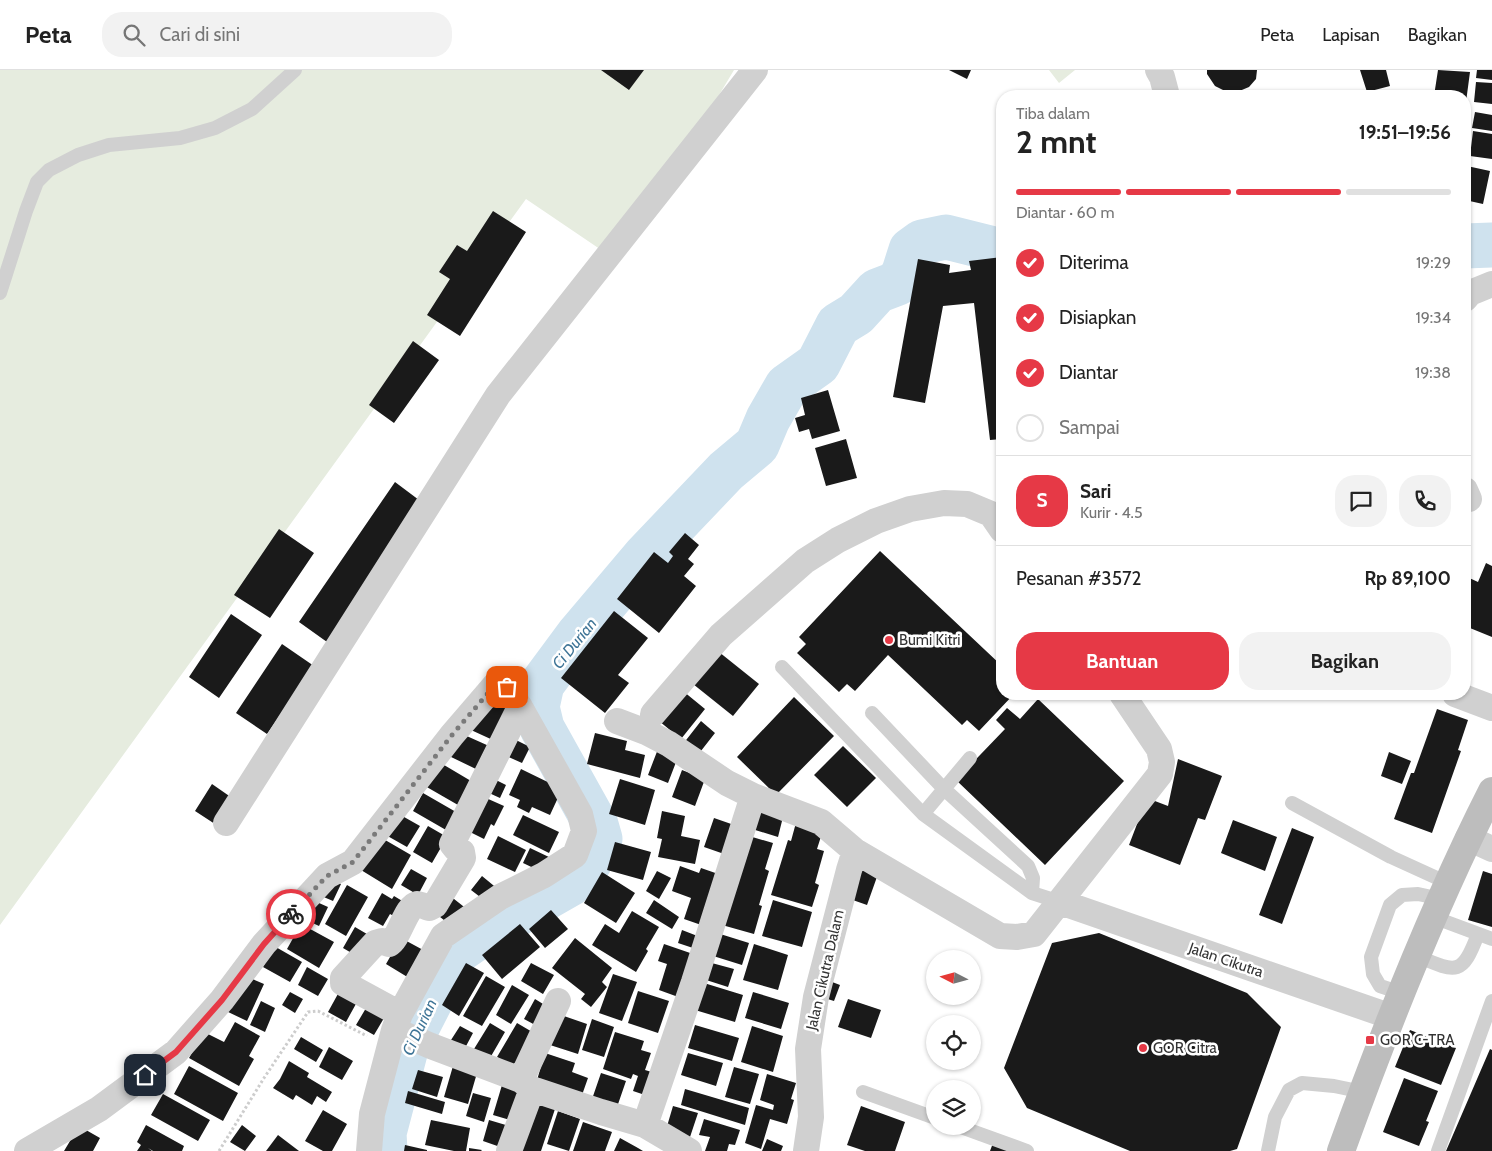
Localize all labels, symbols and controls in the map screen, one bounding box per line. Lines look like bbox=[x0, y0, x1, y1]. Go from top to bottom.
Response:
search box bbox=[102, 12, 452, 57]
text: Peta bbox=[25, 20, 72, 49]
icon: search bbox=[120, 21, 148, 49]
text: Cari di sini bbox=[160, 23, 240, 46]
text: Peta bbox=[1260, 24, 1294, 46]
text: Lapisan bbox=[1322, 24, 1380, 46]
text: Bagikan bbox=[1408, 24, 1467, 46]
text: Tiba dalam bbox=[1016, 104, 1090, 123]
text: 19:51–19:56 bbox=[1359, 121, 1451, 144]
text: 2 mnt bbox=[1016, 122, 1096, 161]
text: Diantar · 60 m bbox=[1016, 203, 1114, 222]
icon: check bbox=[1016, 249, 1044, 277]
text: Diterima bbox=[1059, 251, 1129, 274]
text: 19:29 bbox=[1416, 253, 1451, 272]
icon: check bbox=[1016, 304, 1044, 332]
text: Disiapkan bbox=[1059, 306, 1136, 329]
text: 19:34 bbox=[1415, 308, 1451, 327]
icon: check bbox=[1016, 359, 1044, 387]
text: Diantar bbox=[1059, 361, 1118, 384]
text: 19:38 bbox=[1415, 363, 1451, 382]
text: Sampai bbox=[1059, 416, 1120, 439]
button: chat bbox=[1335, 475, 1387, 527]
button: phone bbox=[1399, 475, 1451, 527]
text: Sari bbox=[1080, 480, 1111, 503]
text: S bbox=[1036, 489, 1048, 512]
text: Kurir · 4.5 bbox=[1080, 503, 1143, 522]
text: Pesanan #3572 bbox=[1016, 567, 1141, 590]
text: Rp 89,100 bbox=[1364, 567, 1451, 590]
water label: Ci Durian bbox=[548, 614, 601, 673]
place label: Bumi Kitri bbox=[899, 631, 960, 649]
button: Bantuan bbox=[1016, 632, 1229, 690]
button: Bagikan bbox=[1239, 632, 1451, 690]
marker: Bumi Kitri bbox=[883, 634, 895, 646]
pin bbox=[486, 666, 528, 708]
icon: bag bbox=[493, 673, 521, 701]
courier bbox=[266, 889, 316, 939]
icon: bike bbox=[277, 900, 305, 928]
street label: Jalan Cikutra Dalam bbox=[802, 908, 848, 1033]
street label: Jalan Cikutra bbox=[1185, 939, 1266, 981]
north arrow bbox=[926, 950, 981, 1005]
map controls bbox=[926, 950, 981, 1135]
water label: Ci Durian bbox=[398, 996, 441, 1058]
button: locate bbox=[926, 1015, 981, 1070]
place label: GOR C-TRA bbox=[1380, 1031, 1455, 1049]
marker: GOR C-TRA bbox=[1364, 1034, 1376, 1046]
place label: GOR Citra bbox=[1153, 1039, 1218, 1057]
marker: GOR Citra bbox=[1137, 1042, 1149, 1054]
pin bbox=[124, 1054, 166, 1096]
icon: home bbox=[131, 1061, 159, 1089]
button: layers bbox=[926, 1080, 981, 1135]

